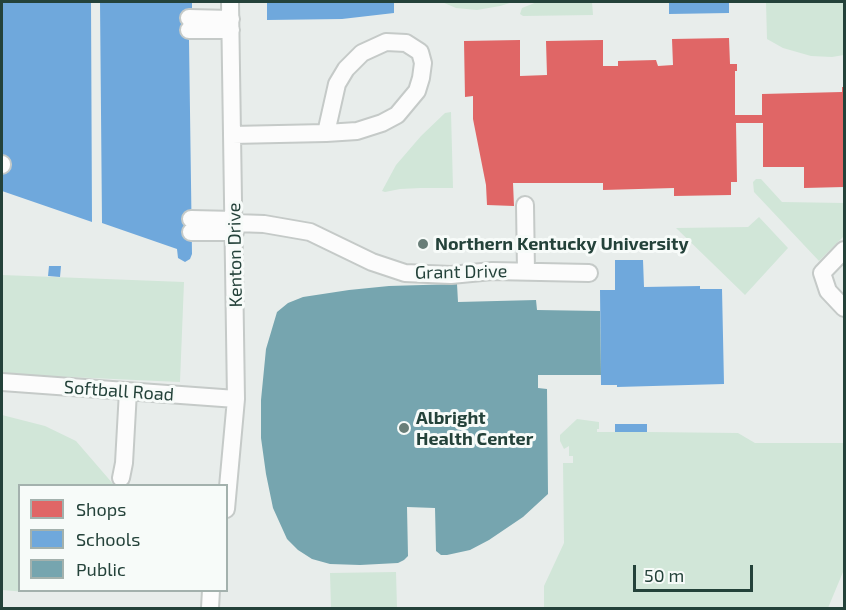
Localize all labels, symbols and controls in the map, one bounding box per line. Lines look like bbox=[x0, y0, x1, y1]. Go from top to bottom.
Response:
street label: Kenton Drive bbox=[223, 202, 247, 308]
place label: Northern Kentucky University bbox=[435, 233, 689, 255]
marker: Northern Kentucky University bbox=[416, 237, 430, 251]
street label: Grant Drive bbox=[415, 260, 507, 284]
street label: Softball Road bbox=[63, 376, 175, 406]
place label: Albright Health Center bbox=[416, 407, 533, 450]
marker: Albright Health Center bbox=[397, 421, 411, 435]
legend bbox=[18, 484, 228, 592]
text: Shops bbox=[76, 498, 126, 520]
text: Schools bbox=[76, 528, 140, 550]
scale bar bbox=[636, 553, 756, 591]
text: Public bbox=[76, 558, 126, 580]
text: 50 m bbox=[644, 564, 684, 586]

